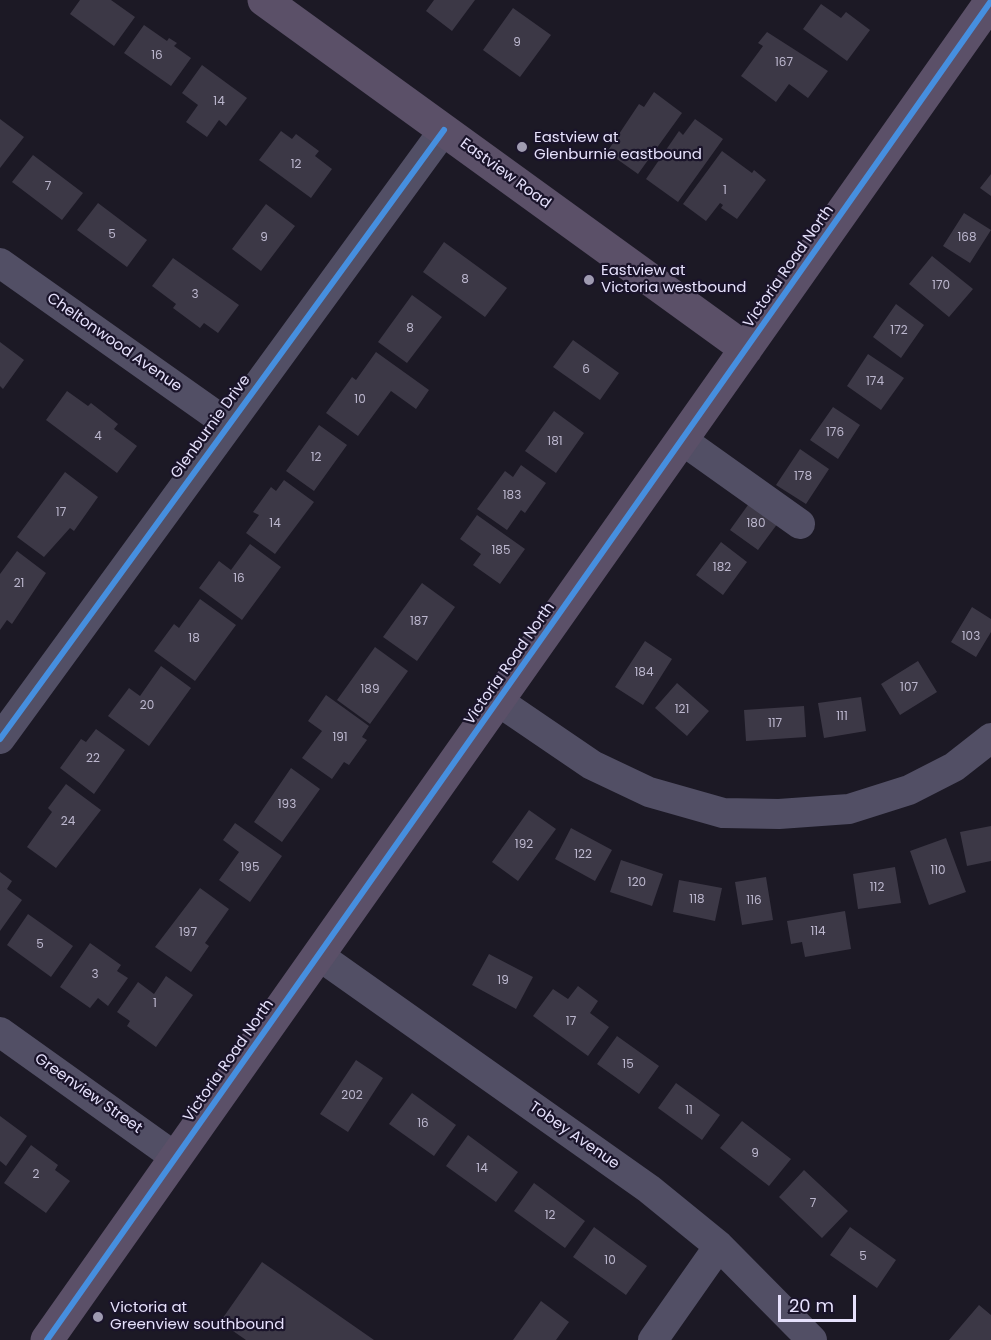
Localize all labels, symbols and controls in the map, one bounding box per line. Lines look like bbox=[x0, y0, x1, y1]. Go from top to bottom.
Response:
house number: 9 bbox=[513, 36, 521, 50]
house number: 16 bbox=[151, 49, 163, 63]
house number: 167 bbox=[775, 56, 793, 70]
house number: 14 bbox=[213, 95, 225, 109]
place label: Eastview at Glenburnie eastbound bbox=[534, 129, 702, 164]
street label: Eastview Road bbox=[456, 135, 554, 213]
marker: Eastview at Glenburnie eastbound bbox=[515, 140, 529, 154]
house number: 12 bbox=[291, 158, 301, 172]
house number: 7 bbox=[45, 180, 51, 194]
house number: 1 bbox=[723, 184, 727, 198]
street label: Victoria Road North bbox=[740, 202, 838, 332]
house number: 5 bbox=[108, 228, 116, 242]
house number: 9 bbox=[260, 231, 268, 245]
house number: 168 bbox=[957, 231, 977, 245]
place label: Eastview at Victoria westbound bbox=[601, 262, 746, 297]
house number: 8 bbox=[461, 273, 469, 287]
marker: Eastview at Victoria westbound bbox=[582, 273, 596, 287]
house number: 170 bbox=[932, 279, 950, 293]
house number: 3 bbox=[191, 288, 199, 302]
street label: Cheltonwood Avenue bbox=[43, 290, 185, 396]
house number: 8 bbox=[406, 322, 414, 336]
house number: 172 bbox=[890, 324, 908, 338]
house number: 6 bbox=[582, 363, 590, 377]
street label: Glenburnie Drive bbox=[167, 372, 255, 482]
house number: 174 bbox=[866, 375, 884, 389]
house number: 10 bbox=[354, 393, 366, 407]
house number: 176 bbox=[826, 426, 844, 440]
house number: 4 bbox=[94, 430, 102, 444]
house number: 181 bbox=[547, 435, 563, 449]
house number: 12 bbox=[311, 451, 321, 465]
house number: 178 bbox=[794, 470, 812, 484]
house number: 183 bbox=[503, 489, 521, 503]
house number: 17 bbox=[56, 506, 66, 520]
house number: 14 bbox=[269, 517, 281, 531]
house number: 180 bbox=[747, 517, 765, 531]
house number: 185 bbox=[492, 544, 510, 558]
house number: 182 bbox=[713, 561, 731, 575]
house number: 16 bbox=[233, 572, 245, 586]
house number: 21 bbox=[14, 577, 24, 591]
street label: Victoria Road North bbox=[461, 599, 559, 729]
house number: 187 bbox=[410, 615, 428, 629]
house number: 103 bbox=[962, 630, 980, 644]
house number: 18 bbox=[188, 632, 200, 646]
house number: 184 bbox=[635, 666, 653, 680]
house number: 107 bbox=[900, 681, 918, 695]
house number: 189 bbox=[361, 683, 379, 697]
house number: 20 bbox=[140, 699, 154, 713]
house number: 121 bbox=[675, 703, 689, 717]
house number: 111 bbox=[836, 710, 848, 724]
house number: 117 bbox=[768, 717, 782, 731]
house number: 191 bbox=[332, 731, 348, 745]
house number: 22 bbox=[86, 752, 100, 766]
house number: 193 bbox=[278, 798, 296, 812]
house number: 24 bbox=[61, 815, 75, 829]
house number: 192 bbox=[515, 838, 533, 852]
house number: 122 bbox=[574, 848, 592, 862]
house number: 195 bbox=[241, 861, 259, 875]
house number: 110 bbox=[930, 864, 946, 878]
house number: 120 bbox=[628, 876, 646, 890]
house number: 112 bbox=[870, 881, 884, 895]
house number: 118 bbox=[689, 893, 705, 907]
house number: 116 bbox=[746, 894, 762, 908]
house number: 114 bbox=[810, 925, 826, 939]
house number: 197 bbox=[179, 926, 197, 940]
house number: 5 bbox=[36, 938, 44, 952]
house number: 3 bbox=[91, 968, 99, 982]
house number: 19 bbox=[497, 974, 509, 988]
street label: Victoria Road North bbox=[180, 996, 278, 1126]
house number: 1 bbox=[153, 997, 157, 1011]
house number: 17 bbox=[566, 1015, 576, 1029]
street label: Greenview Street bbox=[31, 1050, 145, 1138]
house number: 15 bbox=[622, 1058, 634, 1072]
house number: 202 bbox=[341, 1089, 363, 1103]
street label: Tobey Avenue bbox=[525, 1098, 623, 1174]
house number: 11 bbox=[685, 1104, 693, 1118]
house number: 16 bbox=[417, 1117, 429, 1131]
house number: 9 bbox=[751, 1147, 759, 1161]
house number: 14 bbox=[476, 1162, 488, 1176]
house number: 2 bbox=[33, 1168, 39, 1182]
house number: 7 bbox=[810, 1197, 816, 1211]
house number: 12 bbox=[545, 1209, 555, 1223]
house number: 5 bbox=[859, 1250, 867, 1264]
house number: 10 bbox=[604, 1254, 616, 1268]
scale bar bbox=[781, 1283, 859, 1321]
text: 20 m bbox=[789, 1293, 834, 1318]
place label: Victoria at Greenview southbound bbox=[110, 1299, 284, 1334]
marker: Victoria at Greenview southbound bbox=[91, 1310, 105, 1324]

